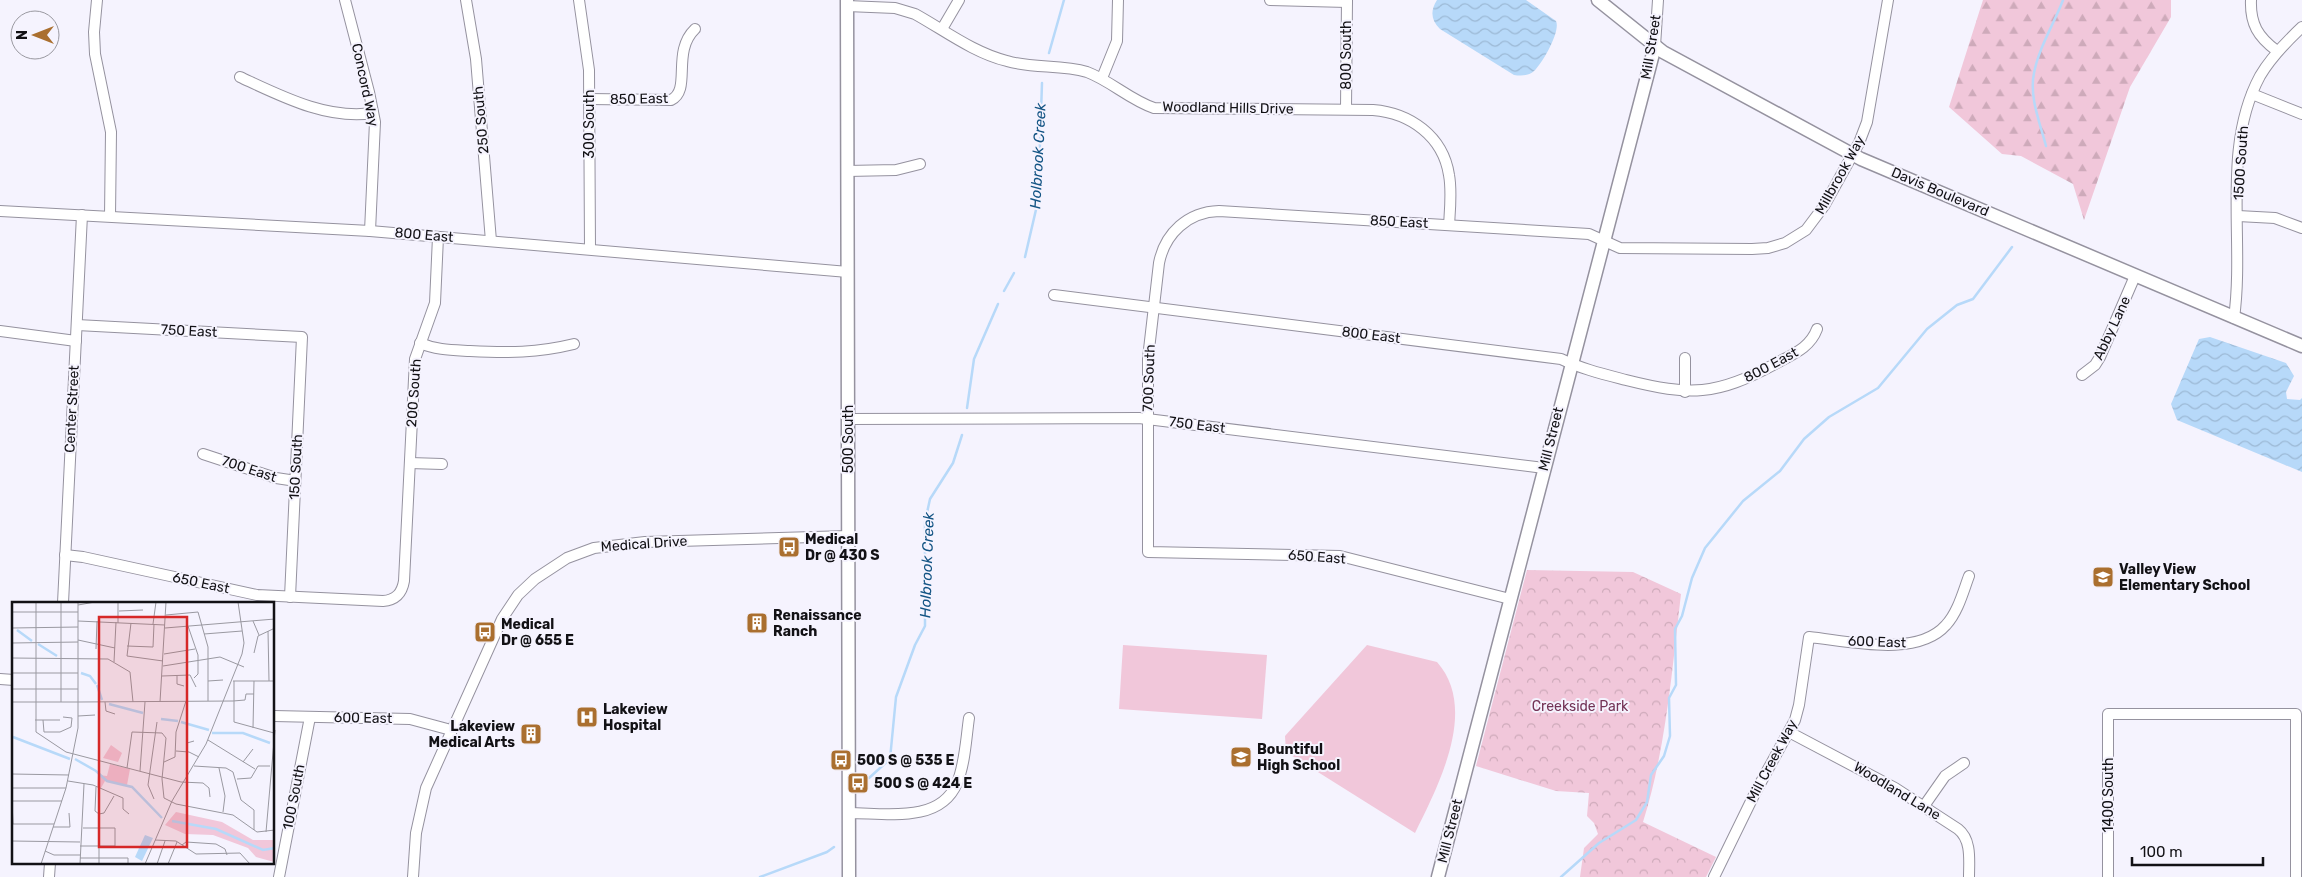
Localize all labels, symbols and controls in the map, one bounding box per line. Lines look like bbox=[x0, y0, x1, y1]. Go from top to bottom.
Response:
north arrow bbox=[10, 10, 60, 60]
street label: Mill Street bbox=[1638, 13, 1665, 81]
street label: 800 South bbox=[1338, 20, 1355, 90]
text: N bbox=[14, 30, 31, 40]
street label: Concord Way bbox=[348, 42, 382, 128]
street label: 250 South bbox=[470, 85, 492, 155]
street label: 300 South bbox=[581, 90, 598, 158]
street label: 850 East bbox=[610, 90, 669, 108]
street label: Woodland Hills Drive bbox=[1162, 98, 1294, 118]
water label: Holbrook Creek bbox=[1026, 102, 1050, 209]
street label: 1500 South bbox=[2230, 125, 2252, 201]
street label: Millbrook Way bbox=[1811, 132, 1869, 217]
street label: Davis Boulevard bbox=[1889, 164, 1991, 220]
street label: 850 East bbox=[1369, 212, 1429, 232]
street label: 800 East bbox=[394, 224, 455, 246]
street label: Abby Lane bbox=[2090, 293, 2134, 363]
street label: 750 East bbox=[160, 321, 218, 341]
street label: 800 East bbox=[1341, 323, 1402, 347]
street label: 800 East bbox=[1741, 343, 1801, 386]
street label: 700 South bbox=[1139, 344, 1159, 412]
street label: 200 South bbox=[403, 358, 425, 428]
street label: Center Street bbox=[61, 364, 83, 453]
street label: 500 South bbox=[840, 405, 857, 473]
street label: Mill Street bbox=[1535, 405, 1567, 473]
street label: 750 East bbox=[1168, 413, 1227, 437]
street label: 150 South bbox=[286, 434, 306, 500]
street label: 700 East bbox=[219, 452, 279, 486]
water label: Holbrook Creek bbox=[916, 511, 938, 618]
place label: Medical Dr @ 430 S bbox=[805, 531, 879, 564]
street label: Medical Drive bbox=[600, 532, 688, 556]
bus stop icon: Medical Dr @ 430 S bbox=[777, 535, 801, 559]
street label: 650 East bbox=[1288, 547, 1347, 568]
place label: Valley View Elementary School bbox=[2119, 561, 2250, 594]
school or university icon: Valley View Elementary School bbox=[2091, 565, 2115, 589]
street label: 650 East bbox=[171, 569, 232, 597]
inset map bbox=[12, 602, 275, 864]
place label: Renaissance Ranch bbox=[773, 607, 862, 640]
building icon: Renaissance Ranch bbox=[745, 611, 769, 635]
place label: Medical Dr @ 655 E bbox=[501, 616, 574, 649]
bus stop icon: Medical Dr @ 655 E bbox=[473, 620, 497, 644]
street label: 600 East bbox=[1847, 632, 1907, 652]
park label: Creekside Park bbox=[1532, 698, 1629, 715]
place label: Lakeview Hospital bbox=[603, 701, 668, 734]
hospital icon: Lakeview Hospital bbox=[575, 705, 599, 729]
street label: 600 East bbox=[334, 709, 393, 727]
street label: Mill Creek Way bbox=[1743, 716, 1801, 805]
place label: Lakeview Medical Arts bbox=[428, 718, 515, 751]
building icon: Lakeview Medical Arts bbox=[519, 722, 543, 746]
place label: Bountiful High School bbox=[1257, 741, 1340, 774]
school or university icon: Bountiful High School bbox=[1229, 745, 1253, 769]
bus stop icon: 500 S @ 535 E bbox=[829, 748, 853, 772]
place label: 500 S @ 535 E bbox=[857, 752, 954, 769]
street label: 1400 South bbox=[2100, 757, 2117, 833]
street label: Woodland Lane bbox=[1850, 758, 1944, 824]
street label: 100 South bbox=[279, 763, 309, 831]
bus stop icon: 500 S @ 424 E bbox=[846, 771, 870, 795]
place label: 500 S @ 424 E bbox=[874, 775, 972, 792]
street label: Mill Street bbox=[1434, 797, 1466, 865]
scale bar bbox=[2132, 834, 2263, 866]
text: 100 m bbox=[2140, 843, 2182, 861]

